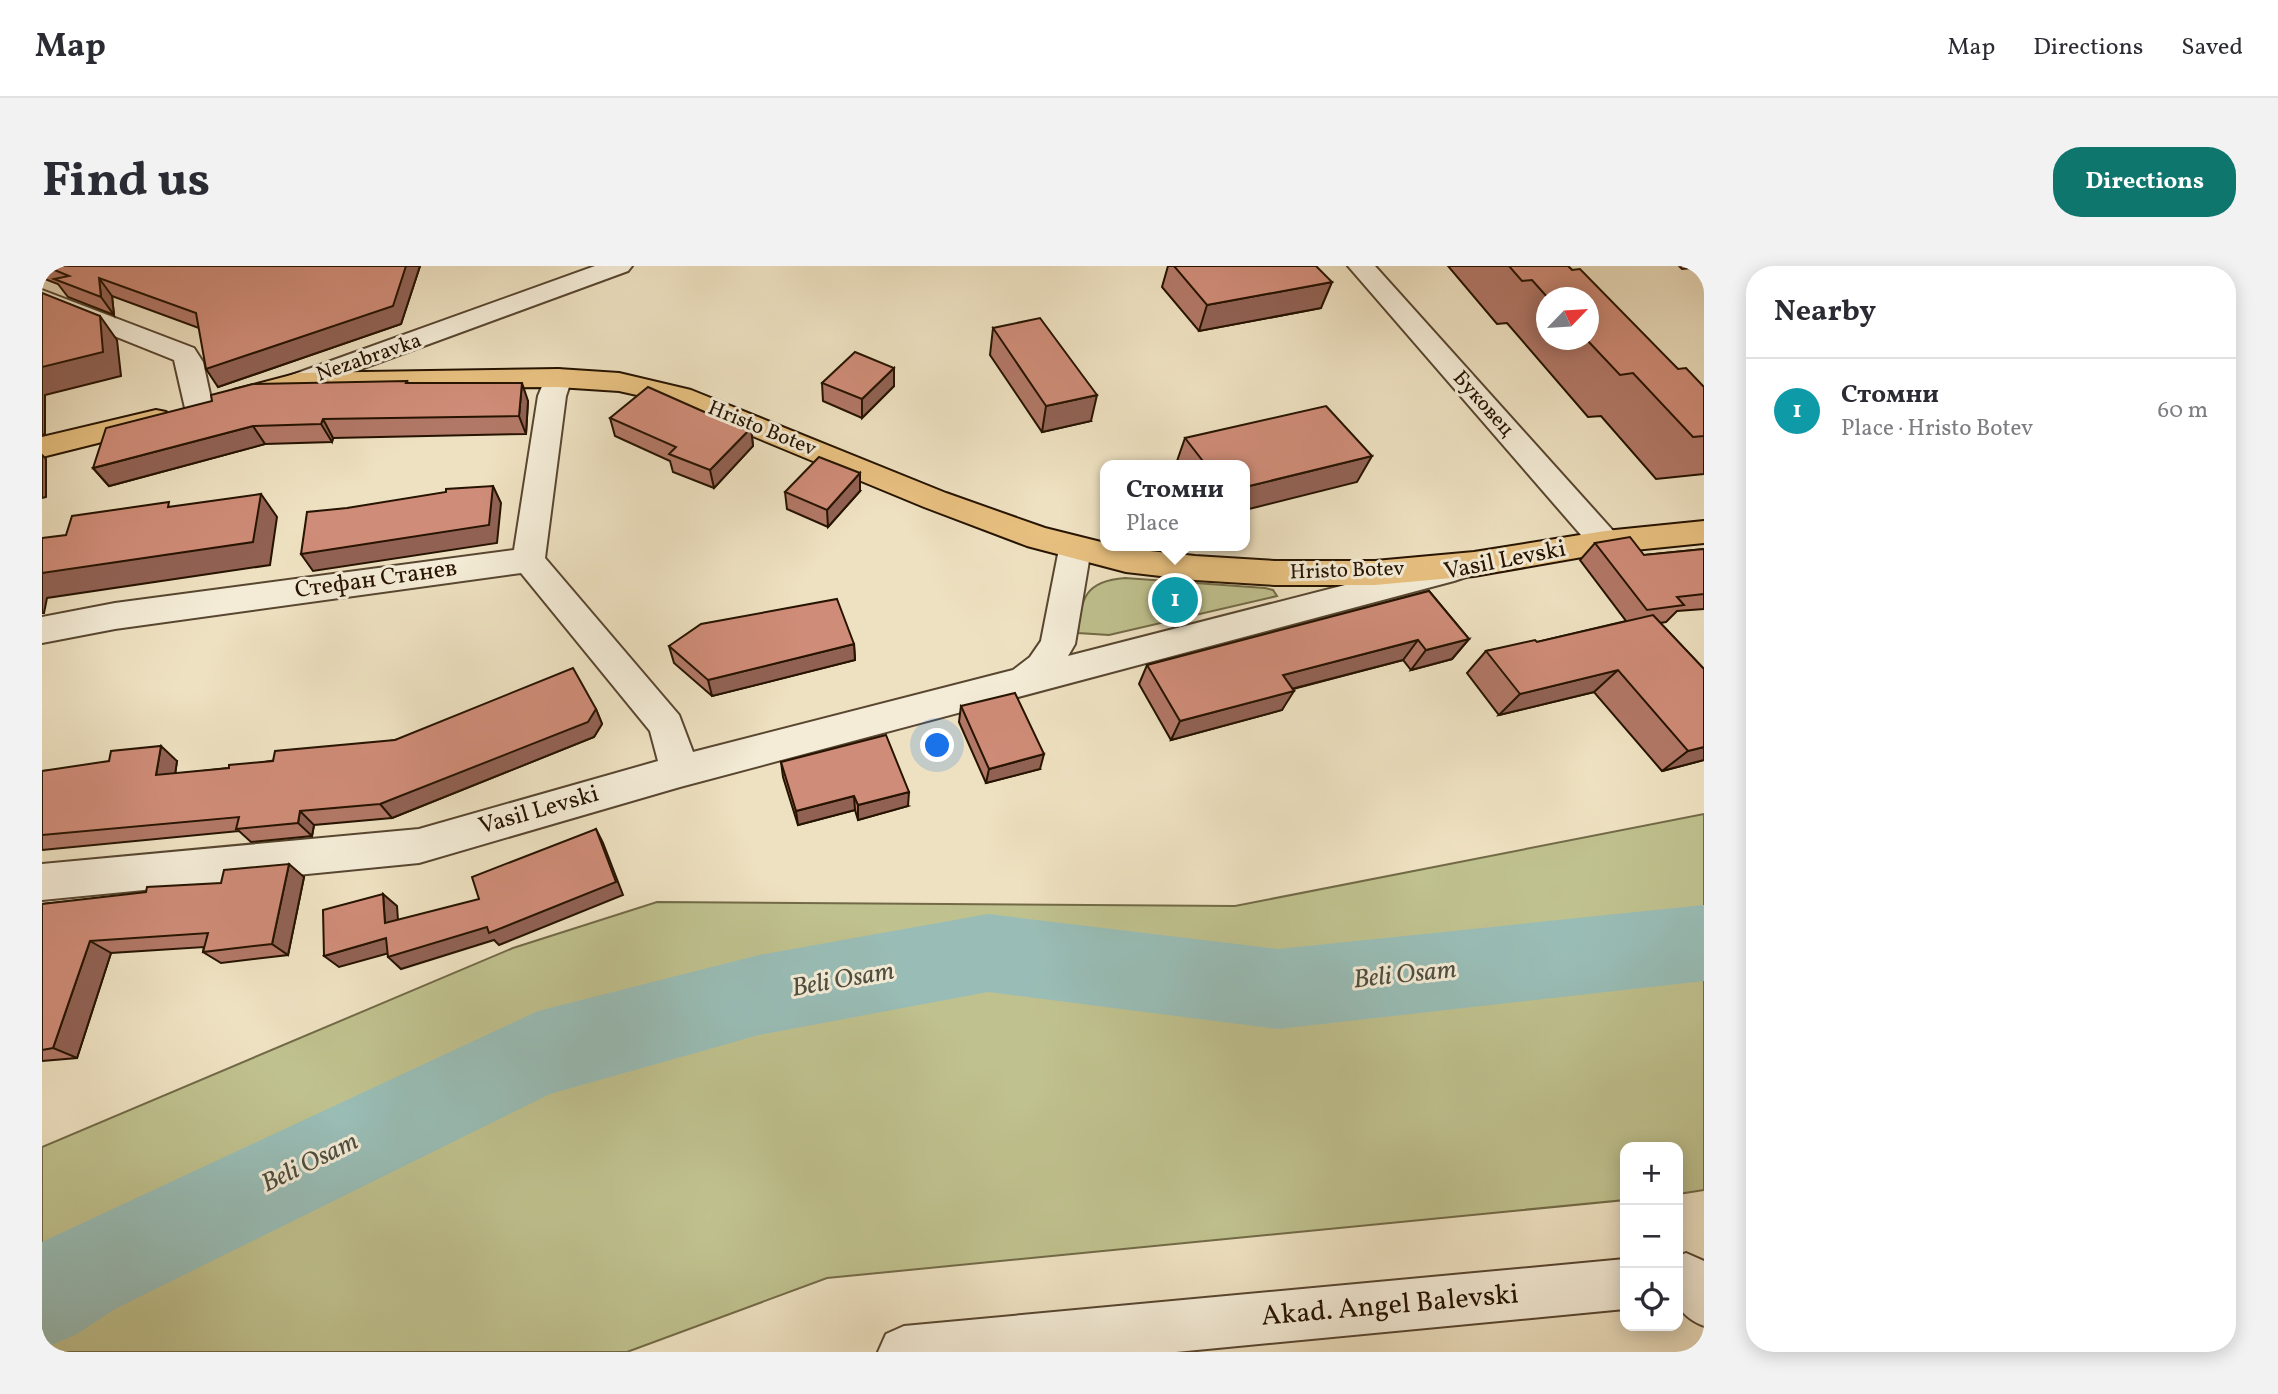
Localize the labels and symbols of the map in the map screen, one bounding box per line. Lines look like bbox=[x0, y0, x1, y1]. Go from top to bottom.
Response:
north arrow bbox=[1536, 287, 1599, 350]
street label: Nezabravka bbox=[312, 326, 426, 390]
street label: Буковец bbox=[1445, 365, 1521, 443]
street label: Hristo Botev bbox=[703, 394, 821, 464]
street label: Vasil Levski bbox=[1441, 533, 1569, 589]
street label: Стефан Станев bbox=[293, 552, 459, 608]
street label: Hristo Botev bbox=[1289, 555, 1405, 587]
pin: 1 bbox=[1152, 574, 1198, 626]
your location bbox=[920, 728, 954, 762]
street label: Vasil Levski bbox=[475, 778, 603, 844]
water label: Beli Osam bbox=[1352, 952, 1458, 998]
water label: Beli Osam bbox=[789, 953, 897, 1007]
water label: Beli Osam bbox=[256, 1124, 364, 1202]
street label: Akad. Angel Balevski bbox=[1260, 1275, 1520, 1337]

